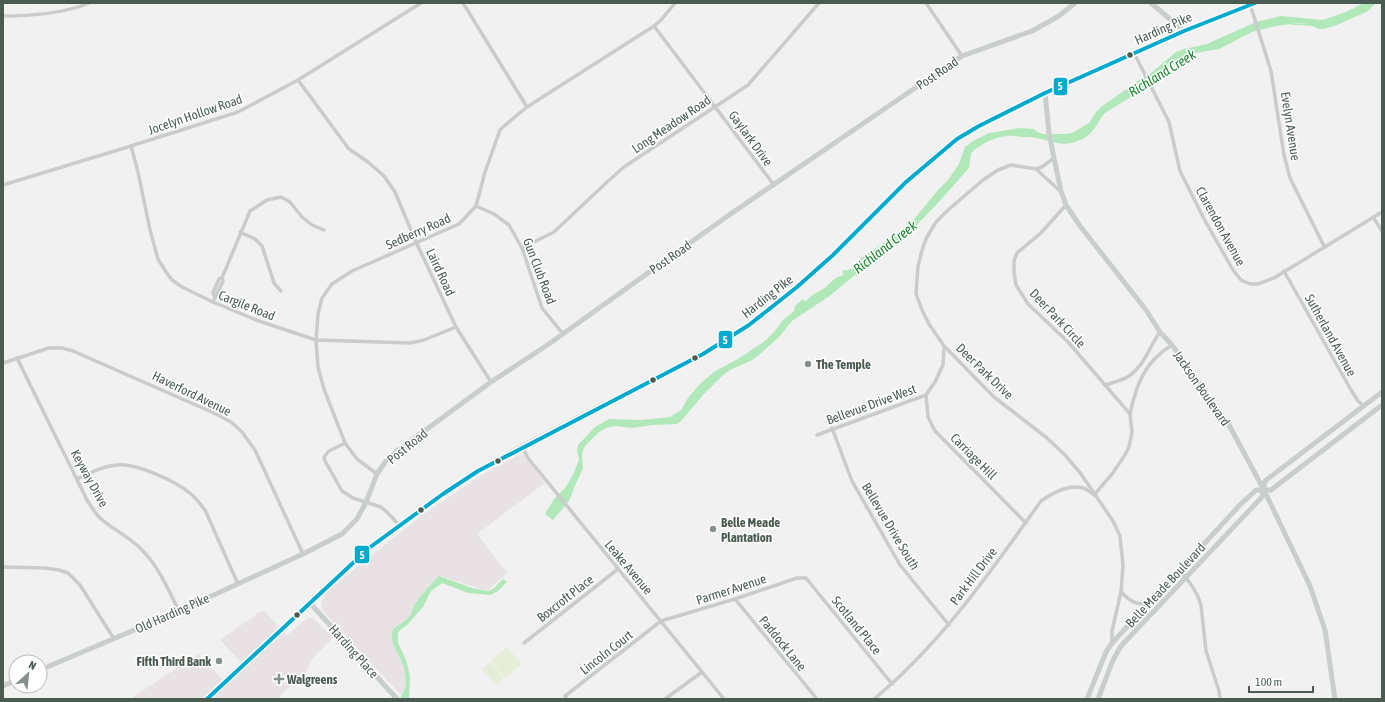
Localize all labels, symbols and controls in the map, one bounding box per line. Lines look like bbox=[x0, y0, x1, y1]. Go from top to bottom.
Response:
street label: Harding Pike bbox=[1132, 9, 1194, 48]
water label: Richland Creek bbox=[1125, 46, 1199, 100]
unlabelled marker bbox=[1125, 50, 1135, 60]
street label: Post Road bbox=[913, 54, 961, 93]
line badge: 5 bbox=[1053, 77, 1068, 96]
text: 5 bbox=[1057, 80, 1063, 92]
street label: Jocelyn Hollow Road bbox=[146, 91, 244, 138]
street label: Evelyn Avenue bbox=[1278, 91, 1303, 162]
street label: Long Meadow Road bbox=[629, 92, 714, 156]
street label: Gaylark Drive bbox=[726, 108, 776, 169]
street label: Clarendon Avenue bbox=[1193, 184, 1248, 268]
street label: Sedberry Road bbox=[384, 211, 453, 252]
water label: Richland Creek bbox=[850, 217, 921, 277]
street label: Gun Club Road bbox=[520, 236, 559, 306]
street label: Post Road bbox=[647, 238, 694, 277]
street label: Laird Road bbox=[423, 246, 458, 298]
street label: Harding Pike bbox=[739, 272, 796, 321]
street label: Deer Park Circle bbox=[1027, 286, 1089, 351]
street label: Cargile Road bbox=[216, 287, 277, 324]
street label: Sutherland Avenue bbox=[1302, 292, 1359, 379]
line badge: 5 bbox=[718, 330, 733, 349]
text: 5 bbox=[722, 334, 728, 346]
street label: Deer Park Drive bbox=[953, 340, 1016, 402]
street label: Jackson Boulevard bbox=[1170, 348, 1233, 429]
unlabelled marker bbox=[690, 353, 700, 363]
place label: The Temple bbox=[816, 357, 871, 372]
marker: The Temple bbox=[803, 359, 813, 369]
street label: Haverford Avenue bbox=[150, 368, 234, 419]
unlabelled marker bbox=[648, 375, 658, 385]
street label: Bellevue Drive West bbox=[824, 381, 918, 428]
street label: Post Road bbox=[384, 426, 430, 467]
street label: Carriage Hill bbox=[947, 430, 1000, 483]
street label: Keyway Drive bbox=[68, 447, 112, 510]
unlabelled marker bbox=[493, 456, 503, 466]
street label: Bellevue Drive South bbox=[859, 480, 922, 572]
unlabelled marker bbox=[416, 505, 426, 515]
place label: Belle Meade Plantation bbox=[721, 515, 780, 545]
marker: Belle Meade Plantation bbox=[708, 524, 718, 534]
street label: Leake Avenue bbox=[602, 537, 656, 598]
street label: Belle Meade Boulevard bbox=[1122, 540, 1208, 631]
line badge: 5 bbox=[354, 545, 370, 564]
street label: Park Hill Drive bbox=[947, 545, 1000, 608]
text: 5 bbox=[359, 549, 365, 561]
street label: Parmer Avenue bbox=[694, 571, 768, 608]
street label: Boxcroft Place bbox=[534, 572, 597, 625]
street label: Old Harding Pike bbox=[133, 590, 212, 636]
street label: Scotland Place bbox=[829, 593, 885, 657]
unlabelled marker bbox=[292, 610, 302, 620]
street label: Paddock Lane bbox=[756, 613, 809, 674]
street label: Harding Place bbox=[326, 621, 382, 681]
street label: Lincoln Court bbox=[577, 627, 636, 678]
north arrow bbox=[8, 654, 48, 694]
place label: Fifth Third Bank bbox=[137, 654, 211, 669]
marker: Fifth Third Bank bbox=[214, 656, 224, 666]
text: N bbox=[27, 658, 38, 672]
scale bar bbox=[1249, 668, 1313, 694]
place label: Walgreens bbox=[286, 672, 338, 687]
marker: Walgreens bbox=[274, 674, 284, 684]
text: 100 m bbox=[1255, 675, 1282, 689]

